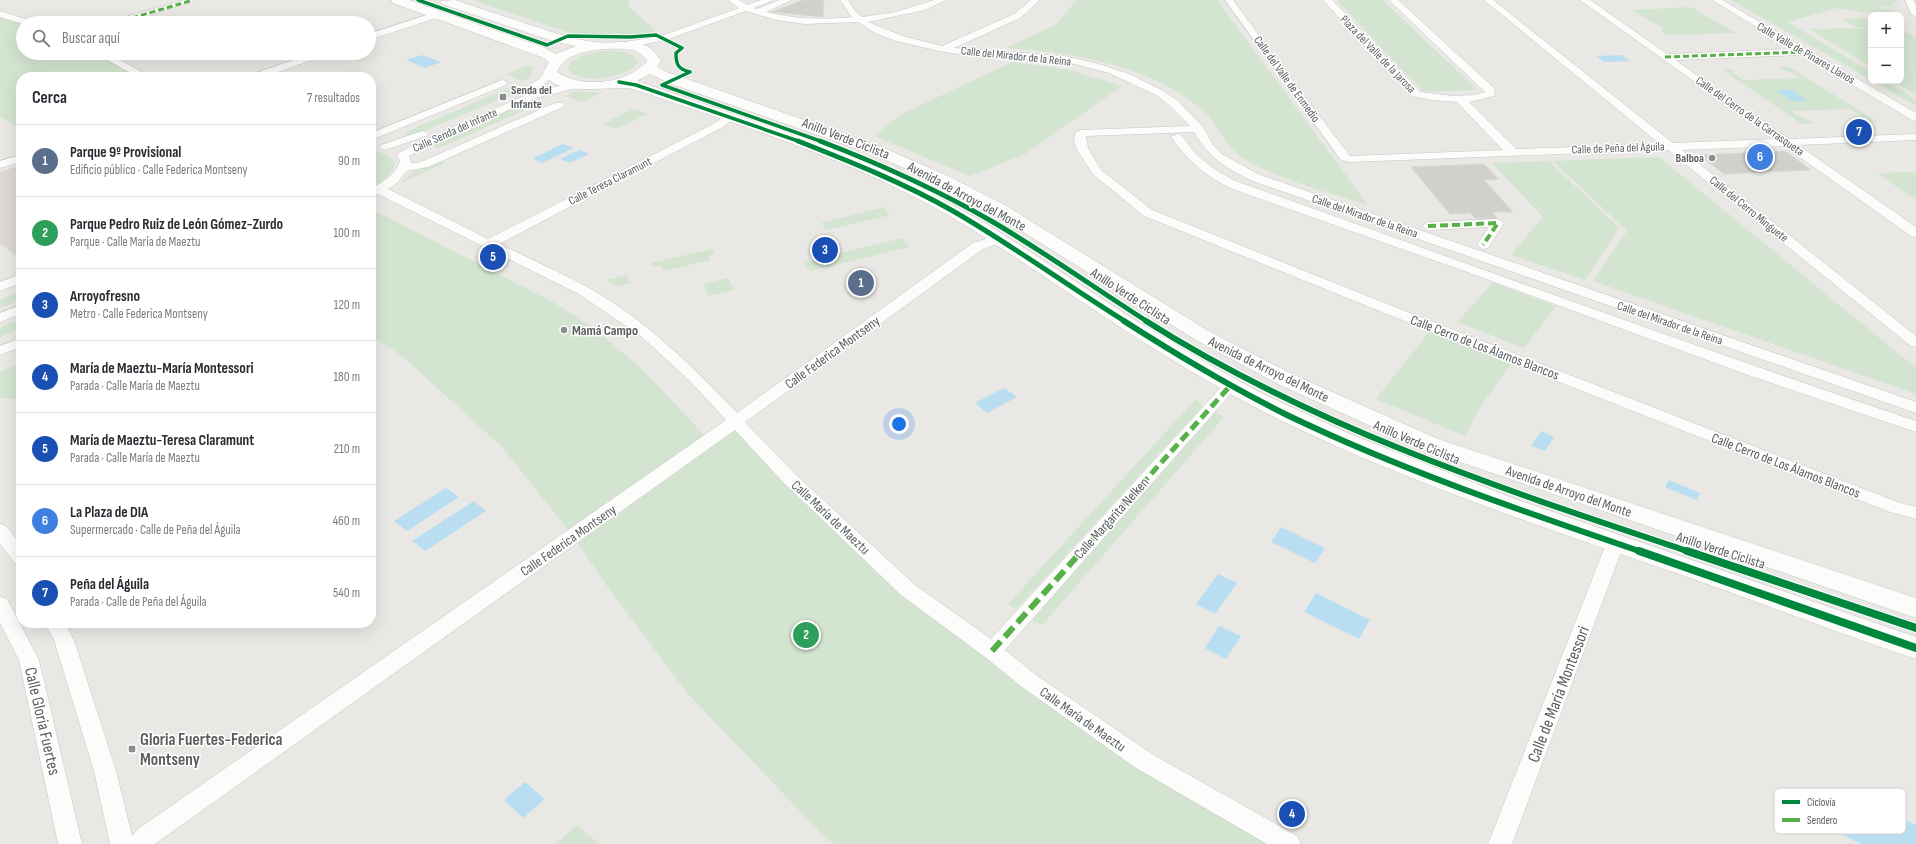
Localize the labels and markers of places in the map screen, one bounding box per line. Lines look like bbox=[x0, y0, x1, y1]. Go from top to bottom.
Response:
place label: Senda del Infante bbox=[511, 83, 552, 112]
marker: Senda del Infante bbox=[498, 92, 508, 102]
pin: 7 bbox=[1846, 117, 1872, 147]
pin: 6 bbox=[1747, 142, 1773, 172]
place label: Balboa bbox=[1676, 151, 1704, 166]
marker: Balboa bbox=[1707, 153, 1717, 163]
pin: 3 bbox=[812, 235, 838, 265]
pin: 5 bbox=[480, 242, 506, 272]
pin: 1 bbox=[848, 268, 874, 298]
place label: Mamá Campo bbox=[572, 322, 638, 339]
marker: Mamá Campo bbox=[559, 325, 569, 335]
pin: 2 bbox=[793, 620, 819, 650]
place label: Gloria Fuertes-Federica Montseny bbox=[140, 730, 282, 770]
marker: Gloria Fuertes-Federica Montseny bbox=[127, 744, 137, 754]
pin: 4 bbox=[1279, 799, 1305, 829]

